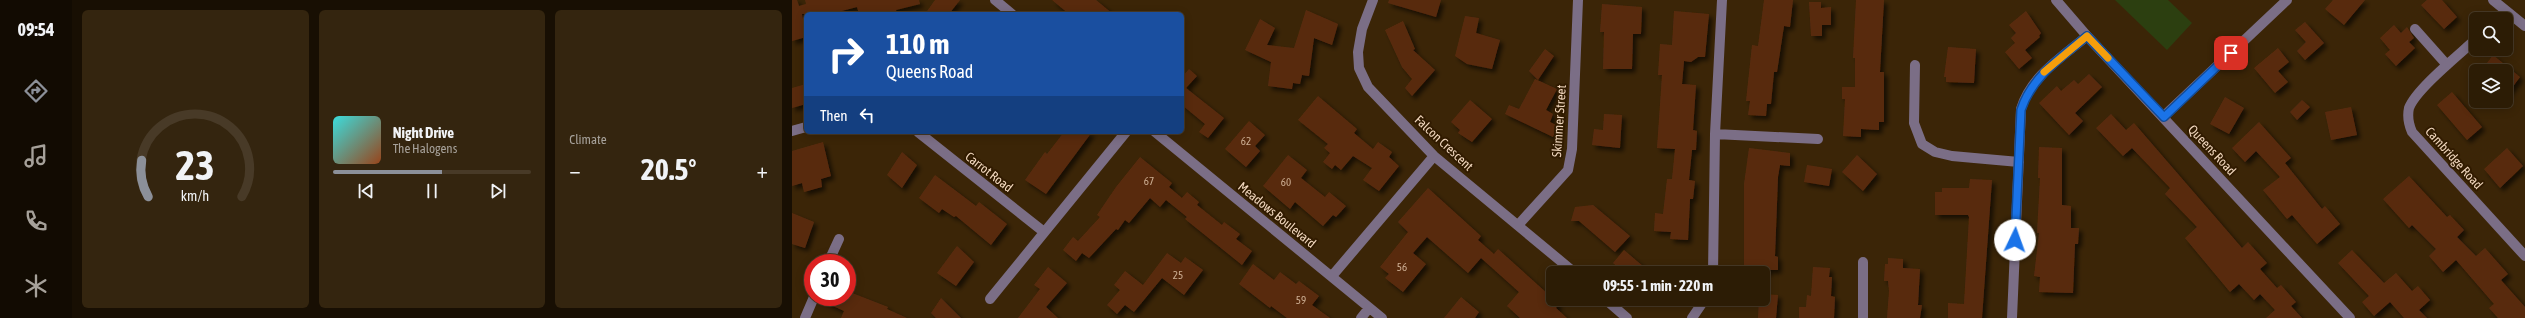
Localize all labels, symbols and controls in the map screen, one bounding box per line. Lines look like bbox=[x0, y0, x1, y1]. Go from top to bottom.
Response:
map controls bbox=[2469, 12, 2513, 108]
button: search bbox=[2469, 12, 2513, 56]
text: 09:54 bbox=[17, 19, 55, 40]
icon: right bbox=[820, 28, 872, 80]
text: 110 m bbox=[886, 28, 949, 60]
pin bbox=[2214, 36, 2248, 70]
icon: arrive bbox=[2220, 42, 2242, 64]
text: Queens Road bbox=[886, 61, 973, 82]
button: layers bbox=[2469, 64, 2513, 108]
icon: directions bbox=[22, 77, 50, 105]
street label: Skimmer Street bbox=[1549, 84, 1569, 158]
icon: left bbox=[856, 104, 878, 126]
text: Then bbox=[820, 107, 848, 124]
street label: Falcon Crescent bbox=[1412, 112, 1476, 174]
street label: Queens Road bbox=[2185, 122, 2239, 178]
text: Night Drive bbox=[393, 124, 454, 141]
street label: Cambridge Road bbox=[2422, 124, 2486, 192]
text: Climate bbox=[569, 132, 607, 147]
house number: 62 bbox=[1241, 135, 1251, 147]
text: 23 bbox=[176, 141, 215, 189]
text: The Halogens bbox=[393, 141, 457, 156]
icon: music bbox=[22, 142, 50, 170]
street label: Carrot Road bbox=[962, 149, 1016, 195]
text: 20.5° bbox=[641, 152, 697, 186]
text: − bbox=[569, 157, 581, 183]
text: + bbox=[757, 157, 768, 183]
house number: 67 bbox=[1144, 175, 1154, 187]
house number: 60 bbox=[1281, 176, 1291, 188]
street label: Meadows Boulevard bbox=[1235, 179, 1319, 251]
icon: previous bbox=[355, 180, 377, 202]
icon: pause bbox=[421, 180, 443, 202]
icon: next bbox=[487, 180, 509, 202]
text: km/h bbox=[181, 188, 209, 204]
icon: phone bbox=[22, 207, 50, 235]
position arrow bbox=[1994, 219, 2036, 261]
speed limit sign: 30 bbox=[804, 254, 856, 306]
house number: 56 bbox=[1397, 261, 1407, 273]
house number: 25 bbox=[1173, 269, 1183, 281]
icon: climate bbox=[22, 272, 50, 300]
text: 09:55 · 1 min · 220 m bbox=[1603, 277, 1713, 294]
house number: 59 bbox=[1296, 294, 1306, 306]

